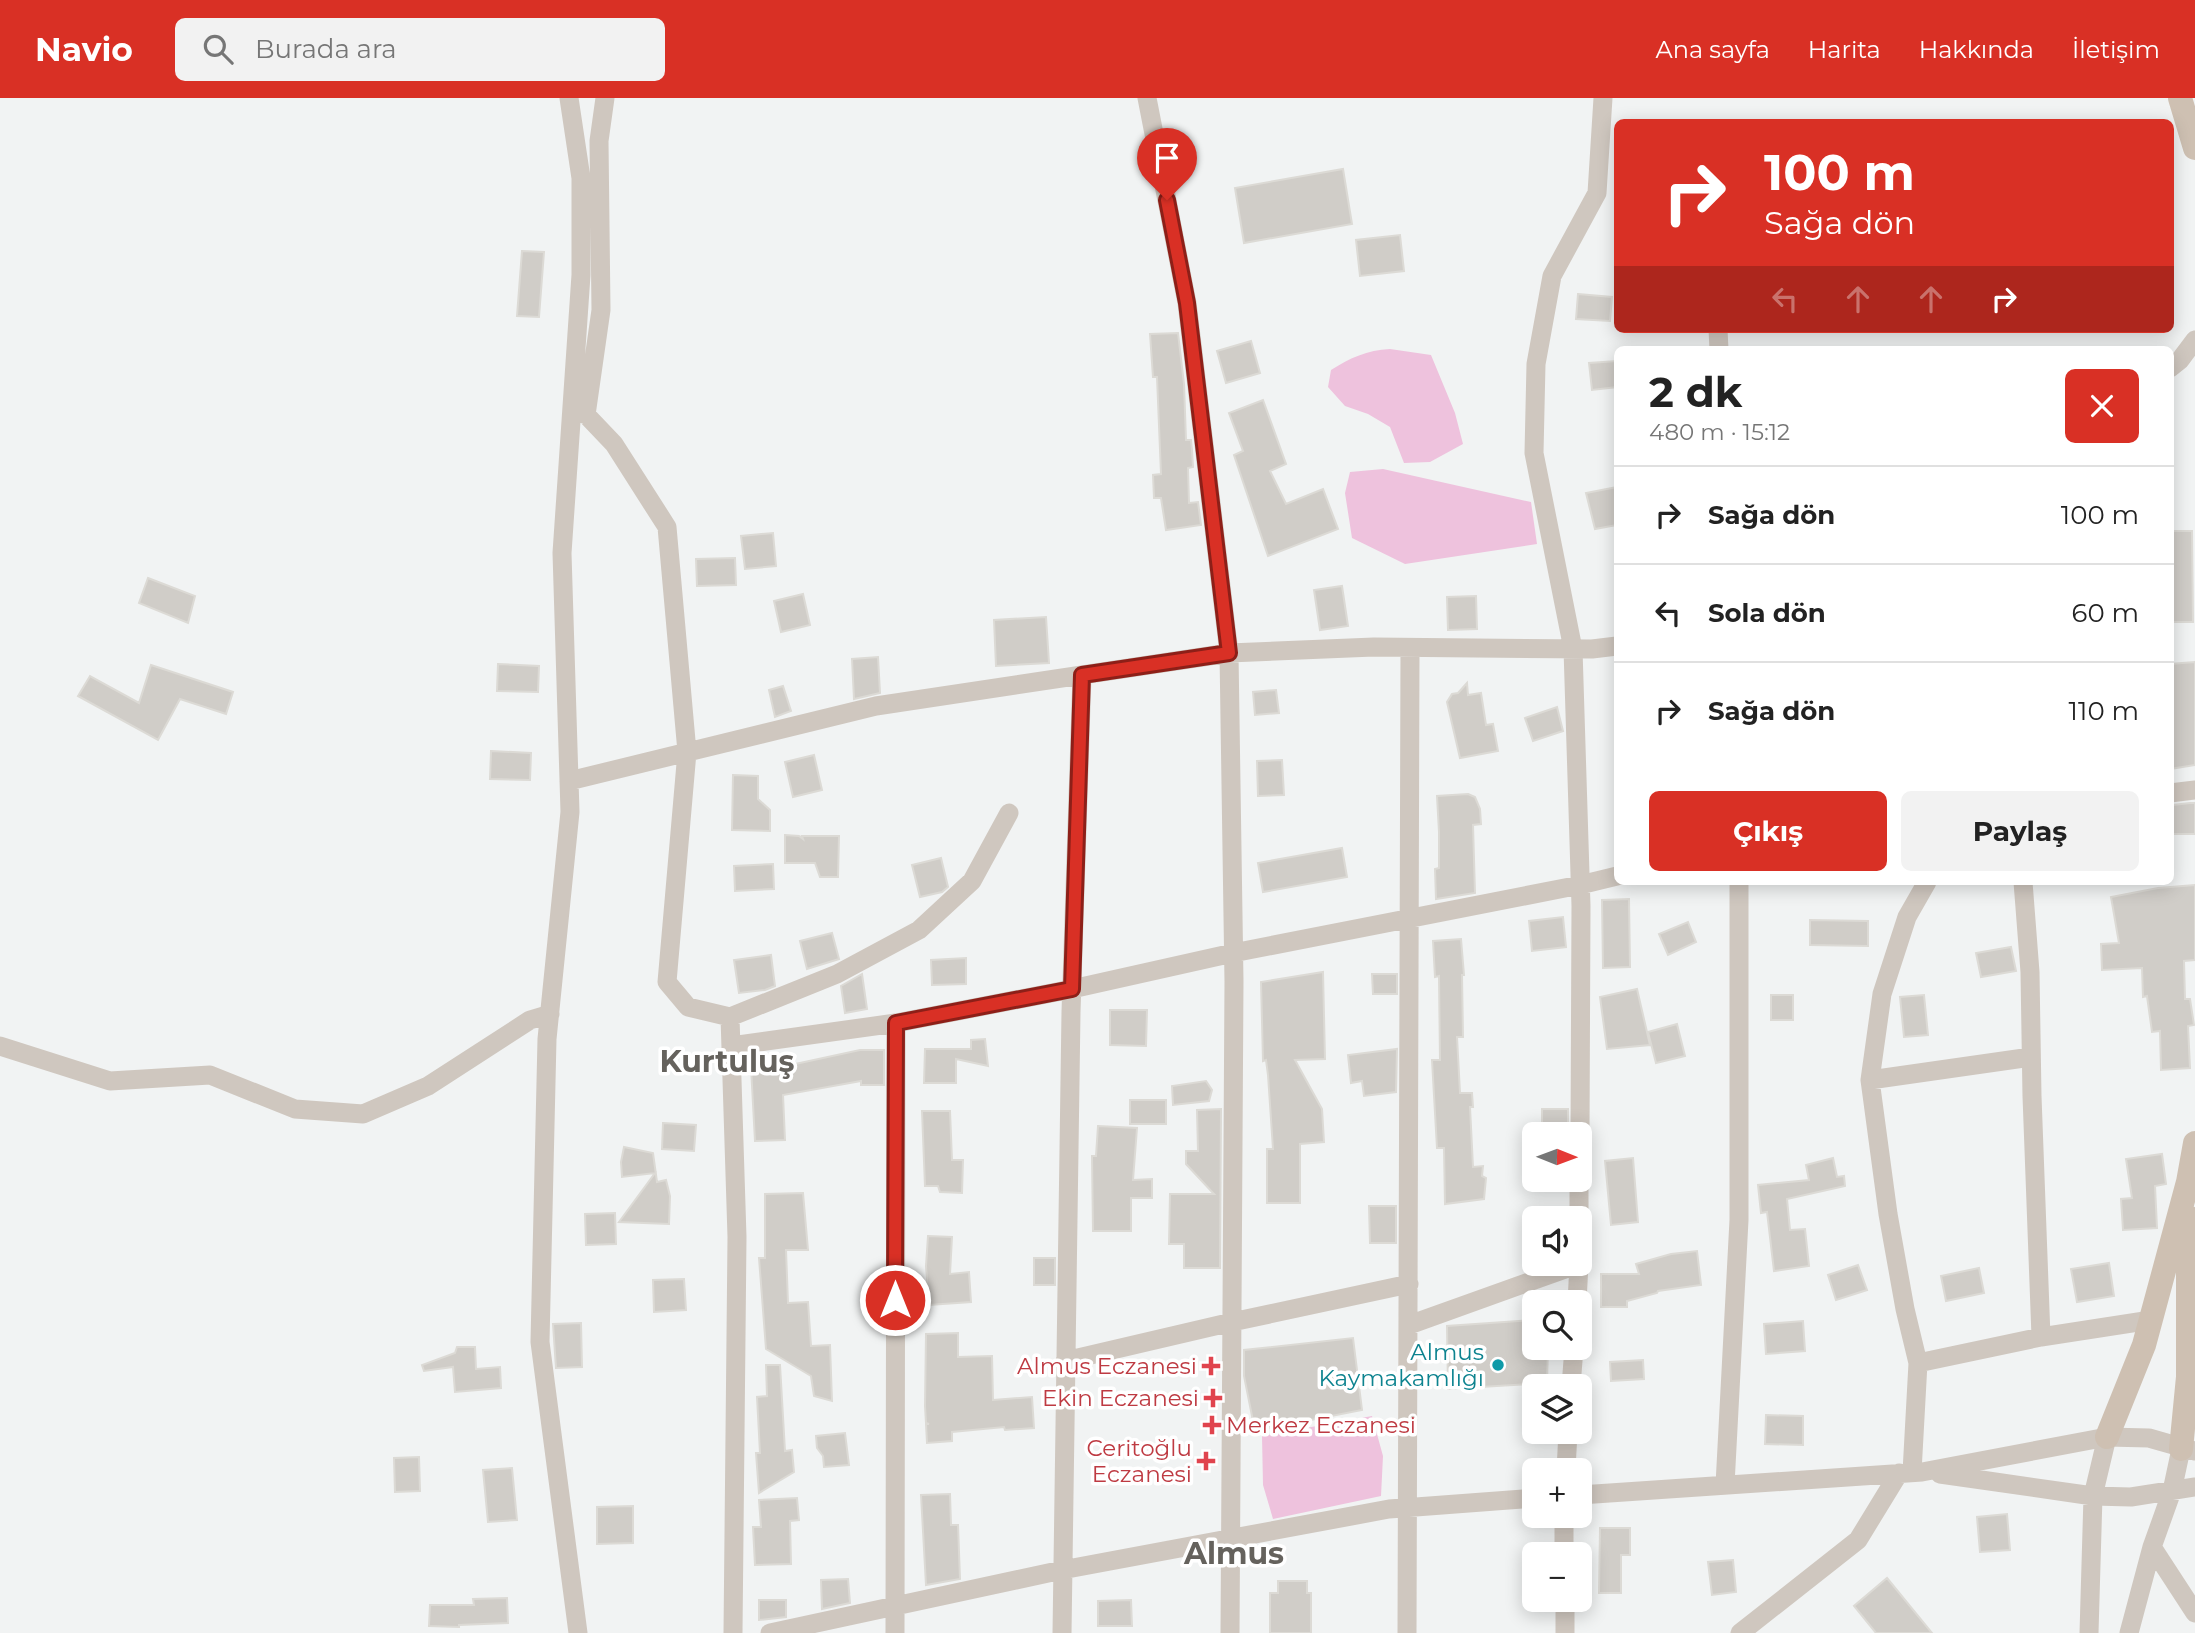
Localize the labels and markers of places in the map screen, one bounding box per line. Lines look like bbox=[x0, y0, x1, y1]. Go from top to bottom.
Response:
pin bbox=[1137, 128, 1197, 200]
place label: Almus Kaymakamlığı bbox=[1319, 1338, 1484, 1392]
place label: Almus Eczanesi bbox=[1017, 1352, 1197, 1380]
marker: Almus Kaymakamlığı bbox=[1490, 1357, 1506, 1373]
marker: Almus Eczanesi bbox=[1203, 1358, 1219, 1374]
place label: Ekin Eczanesi bbox=[1042, 1384, 1199, 1412]
marker: Ekin Eczanesi bbox=[1205, 1390, 1221, 1406]
place label: Merkez Eczanesi bbox=[1226, 1411, 1416, 1439]
marker: Merkez Eczanesi bbox=[1204, 1417, 1220, 1433]
place label: Ceritoğlu Eczanesi bbox=[1087, 1434, 1192, 1488]
marker: Ceritoğlu Eczanesi bbox=[1198, 1453, 1214, 1469]

